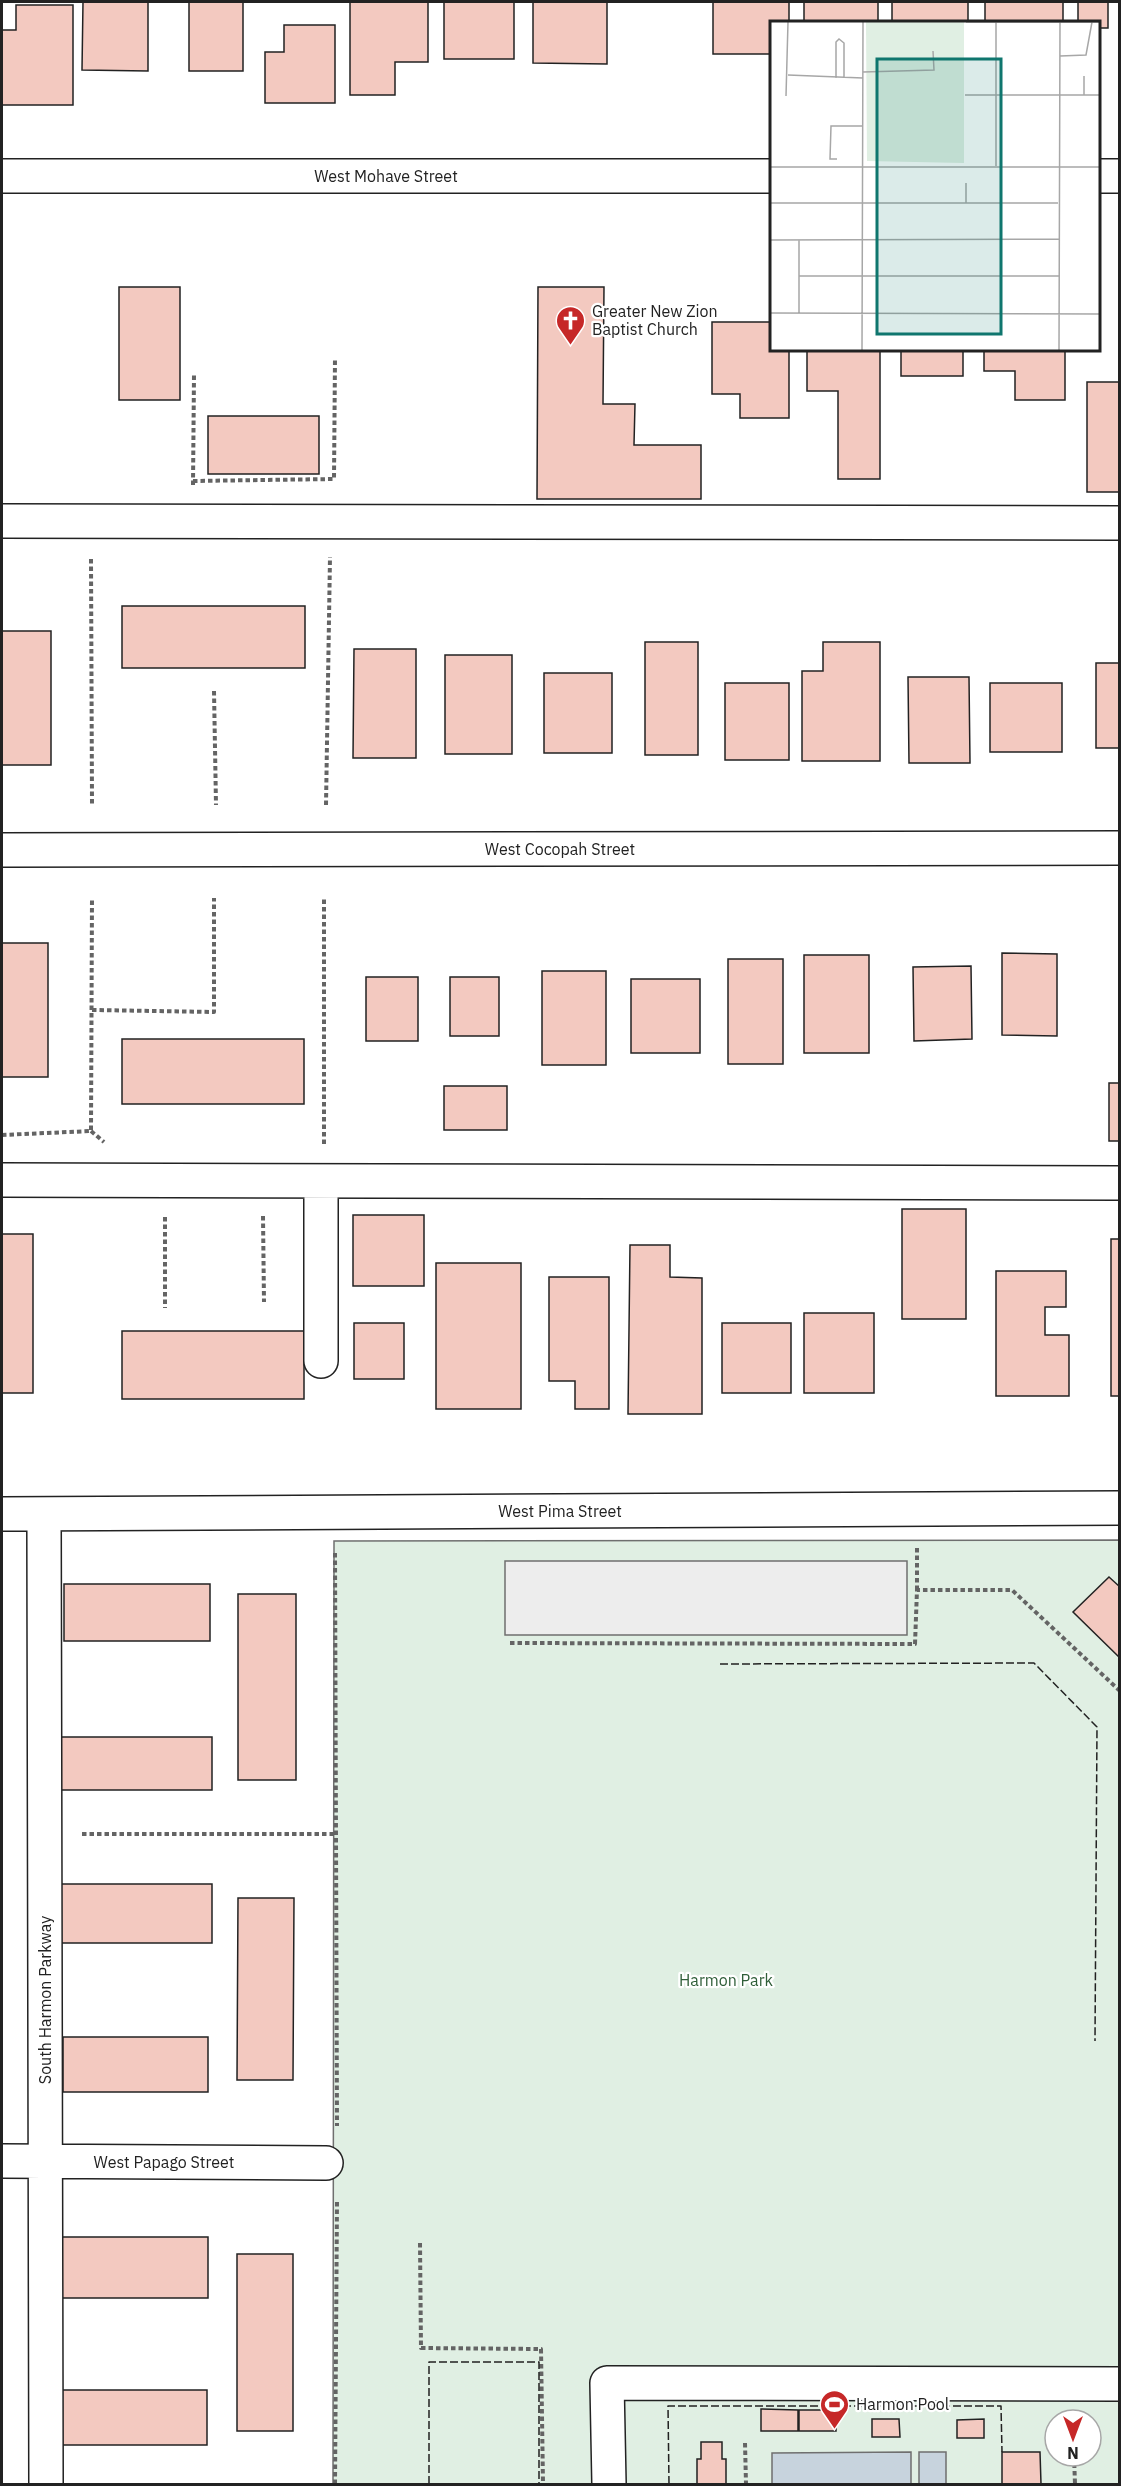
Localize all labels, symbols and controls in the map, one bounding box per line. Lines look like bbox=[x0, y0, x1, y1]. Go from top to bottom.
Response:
inset map bbox=[770, 21, 1100, 351]
street label: West Mohave Street bbox=[314, 166, 458, 186]
place label: Greater New Zion Baptist Church bbox=[592, 301, 718, 339]
church icon: Greater New Zion Baptist Church bbox=[555, 304, 587, 346]
street label: West Cocopah Street bbox=[485, 839, 635, 859]
street label: West Pima Street bbox=[498, 1501, 622, 1521]
street label: South Harmon Parkway bbox=[35, 1916, 55, 2084]
park label: Harmon Park bbox=[679, 1970, 774, 1990]
street label: West Papago Street bbox=[94, 2152, 234, 2172]
sports icon: Harmon Pool bbox=[819, 2388, 851, 2430]
place label: Harmon Pool bbox=[856, 2394, 949, 2414]
north arrow bbox=[1043, 2408, 1103, 2468]
text: N bbox=[1067, 2443, 1079, 2463]

